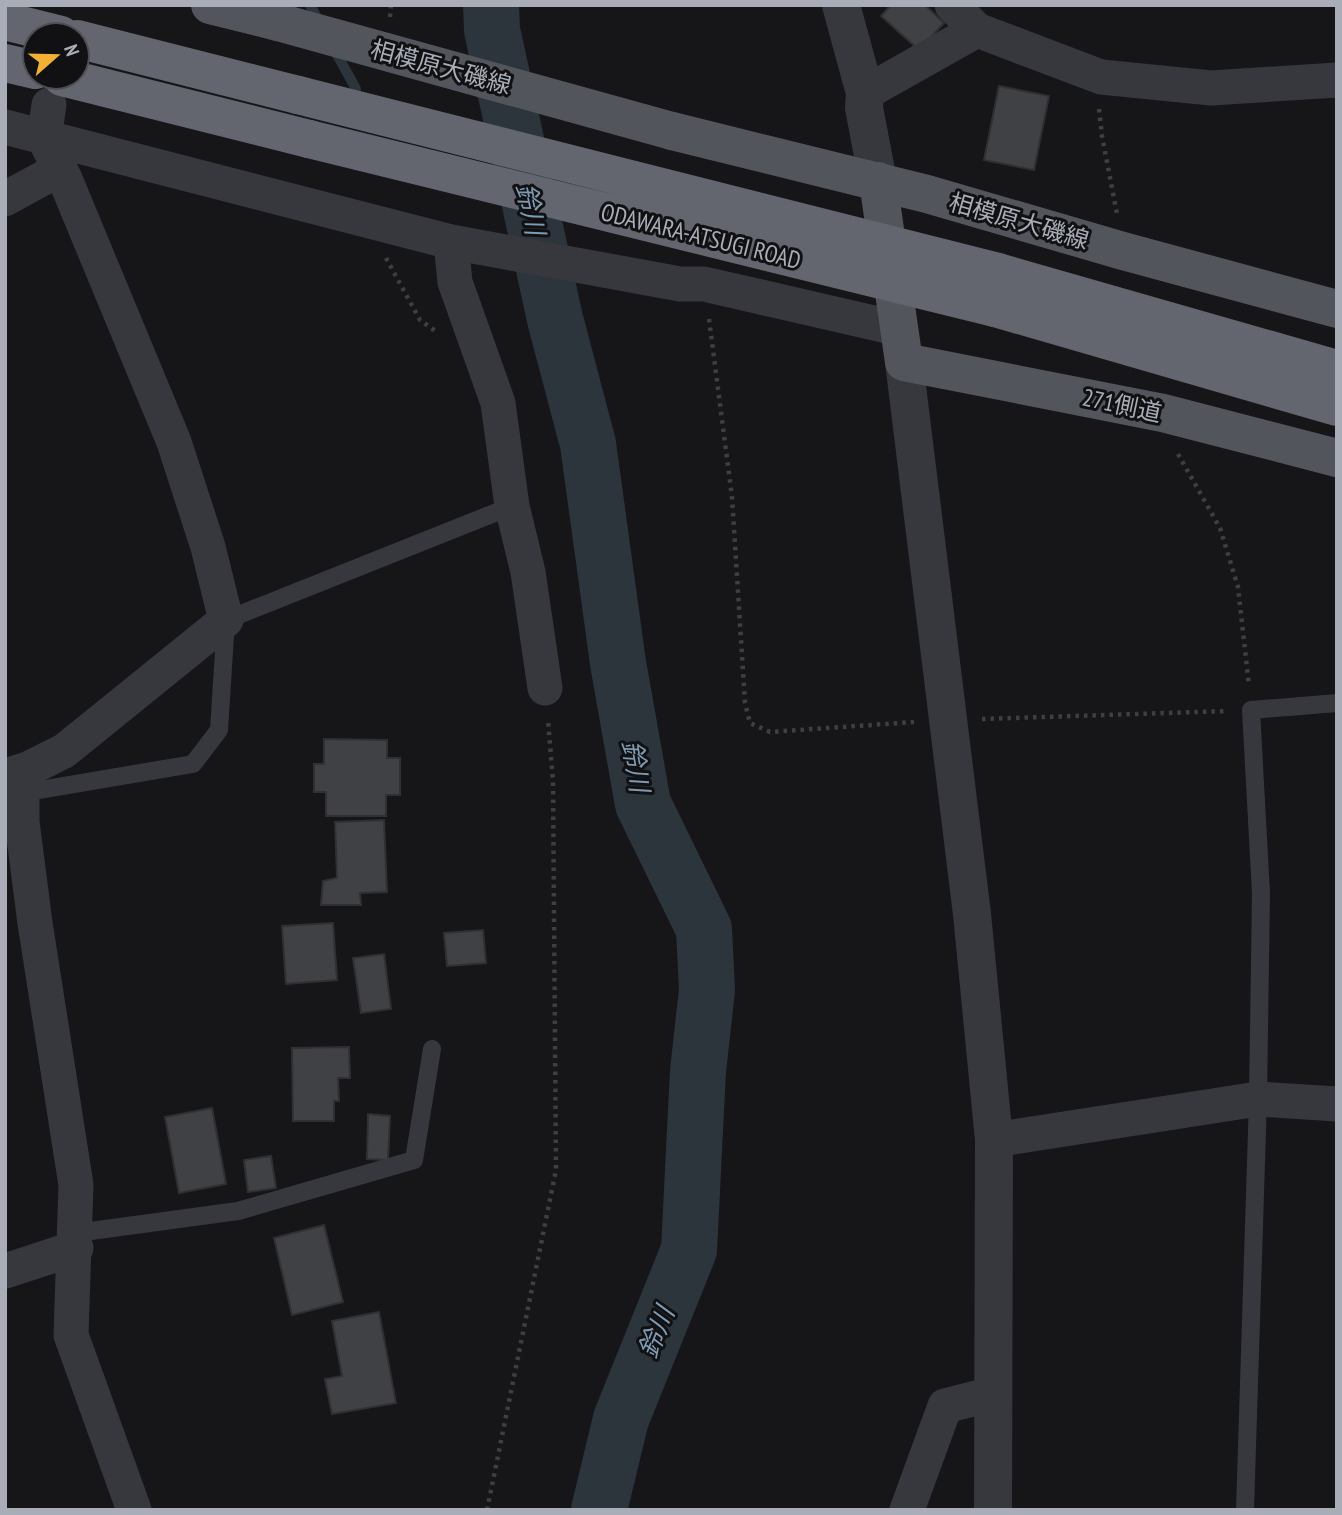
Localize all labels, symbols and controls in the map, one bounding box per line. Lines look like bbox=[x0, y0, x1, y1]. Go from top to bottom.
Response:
north arrow bbox=[21, 21, 91, 91]
street label: 相模原大磯線 bbox=[367, 33, 515, 101]
text: N bbox=[59, 41, 85, 59]
water label: 鈴川 bbox=[509, 180, 553, 241]
street label: 相模原大磯線 bbox=[946, 186, 1092, 256]
street label: ODAWARA-ATSUGI ROAD bbox=[598, 196, 804, 276]
street label: 271側道 bbox=[1079, 381, 1165, 429]
water label: 鈴川 bbox=[615, 738, 657, 797]
water label: 鈴川 bbox=[631, 1299, 682, 1362]

